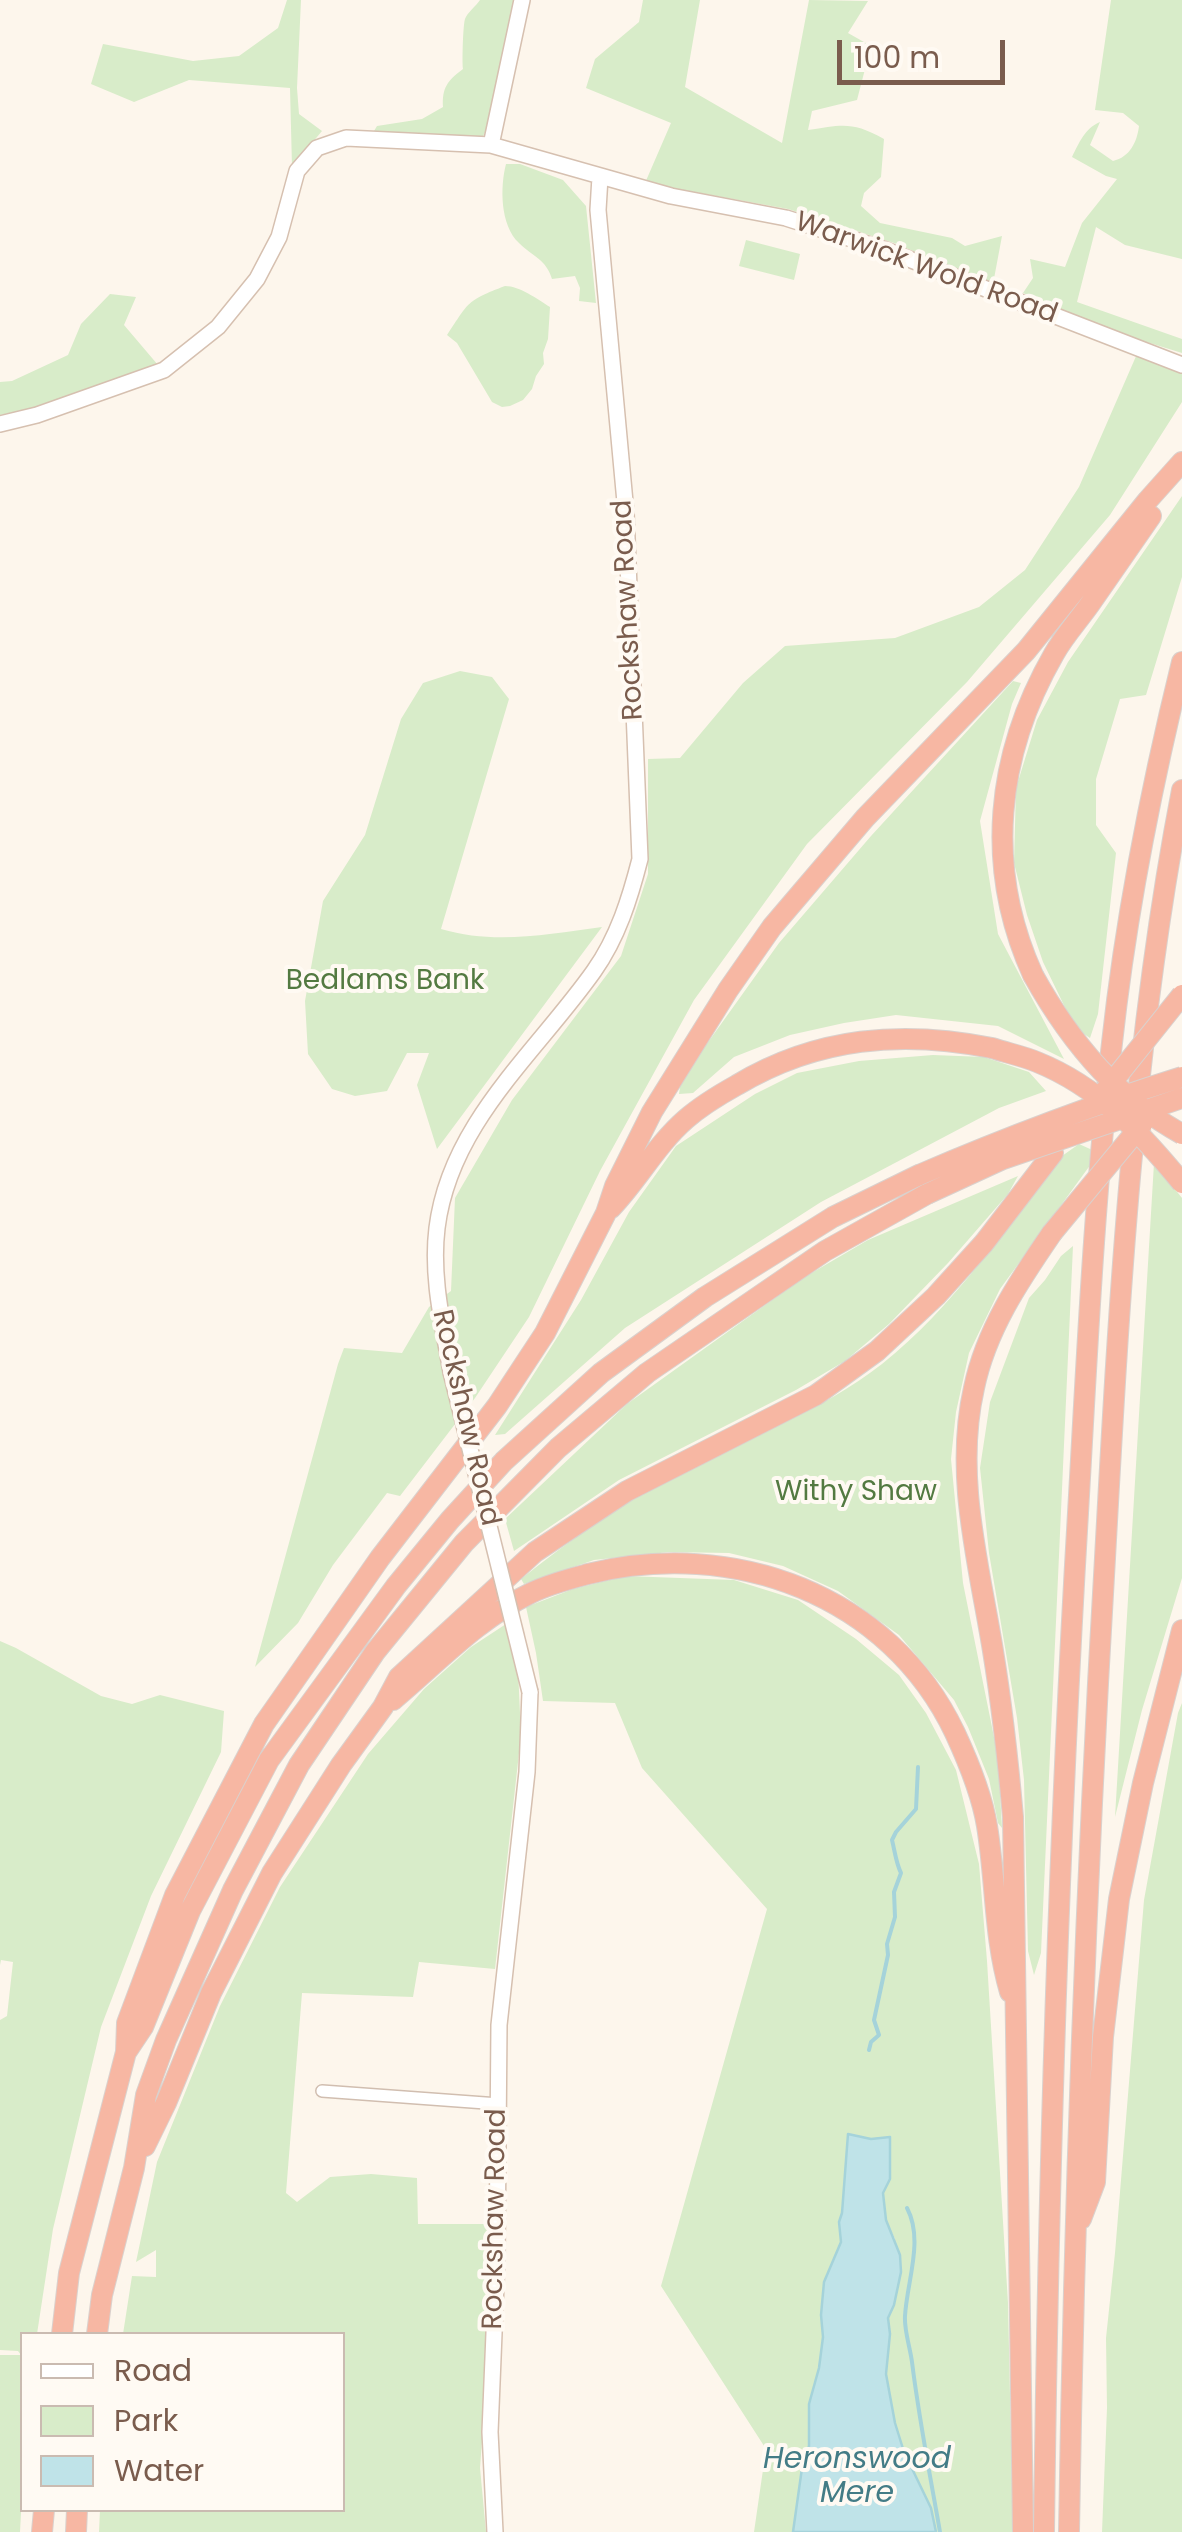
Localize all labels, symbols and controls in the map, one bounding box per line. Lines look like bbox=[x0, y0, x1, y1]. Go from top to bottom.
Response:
scale bar bbox=[842, 20, 1010, 82]
text: 100 m bbox=[854, 36, 940, 79]
street label: Warwick Wold Road bbox=[790, 206, 1062, 332]
street label: Rockshaw Road bbox=[606, 499, 652, 721]
park label: Bedlams Bank bbox=[286, 965, 484, 999]
street label: Rockshaw Road bbox=[424, 1307, 506, 1529]
park label: Withy Shaw bbox=[775, 1476, 937, 1510]
street label: Rockshaw Road bbox=[477, 2108, 515, 2330]
legend bbox=[20, 2332, 345, 2512]
text: Road bbox=[114, 2349, 192, 2392]
text: Park bbox=[114, 2399, 178, 2442]
water label: Heronswood Mere bbox=[763, 2442, 951, 2512]
text: Water bbox=[114, 2449, 204, 2492]

